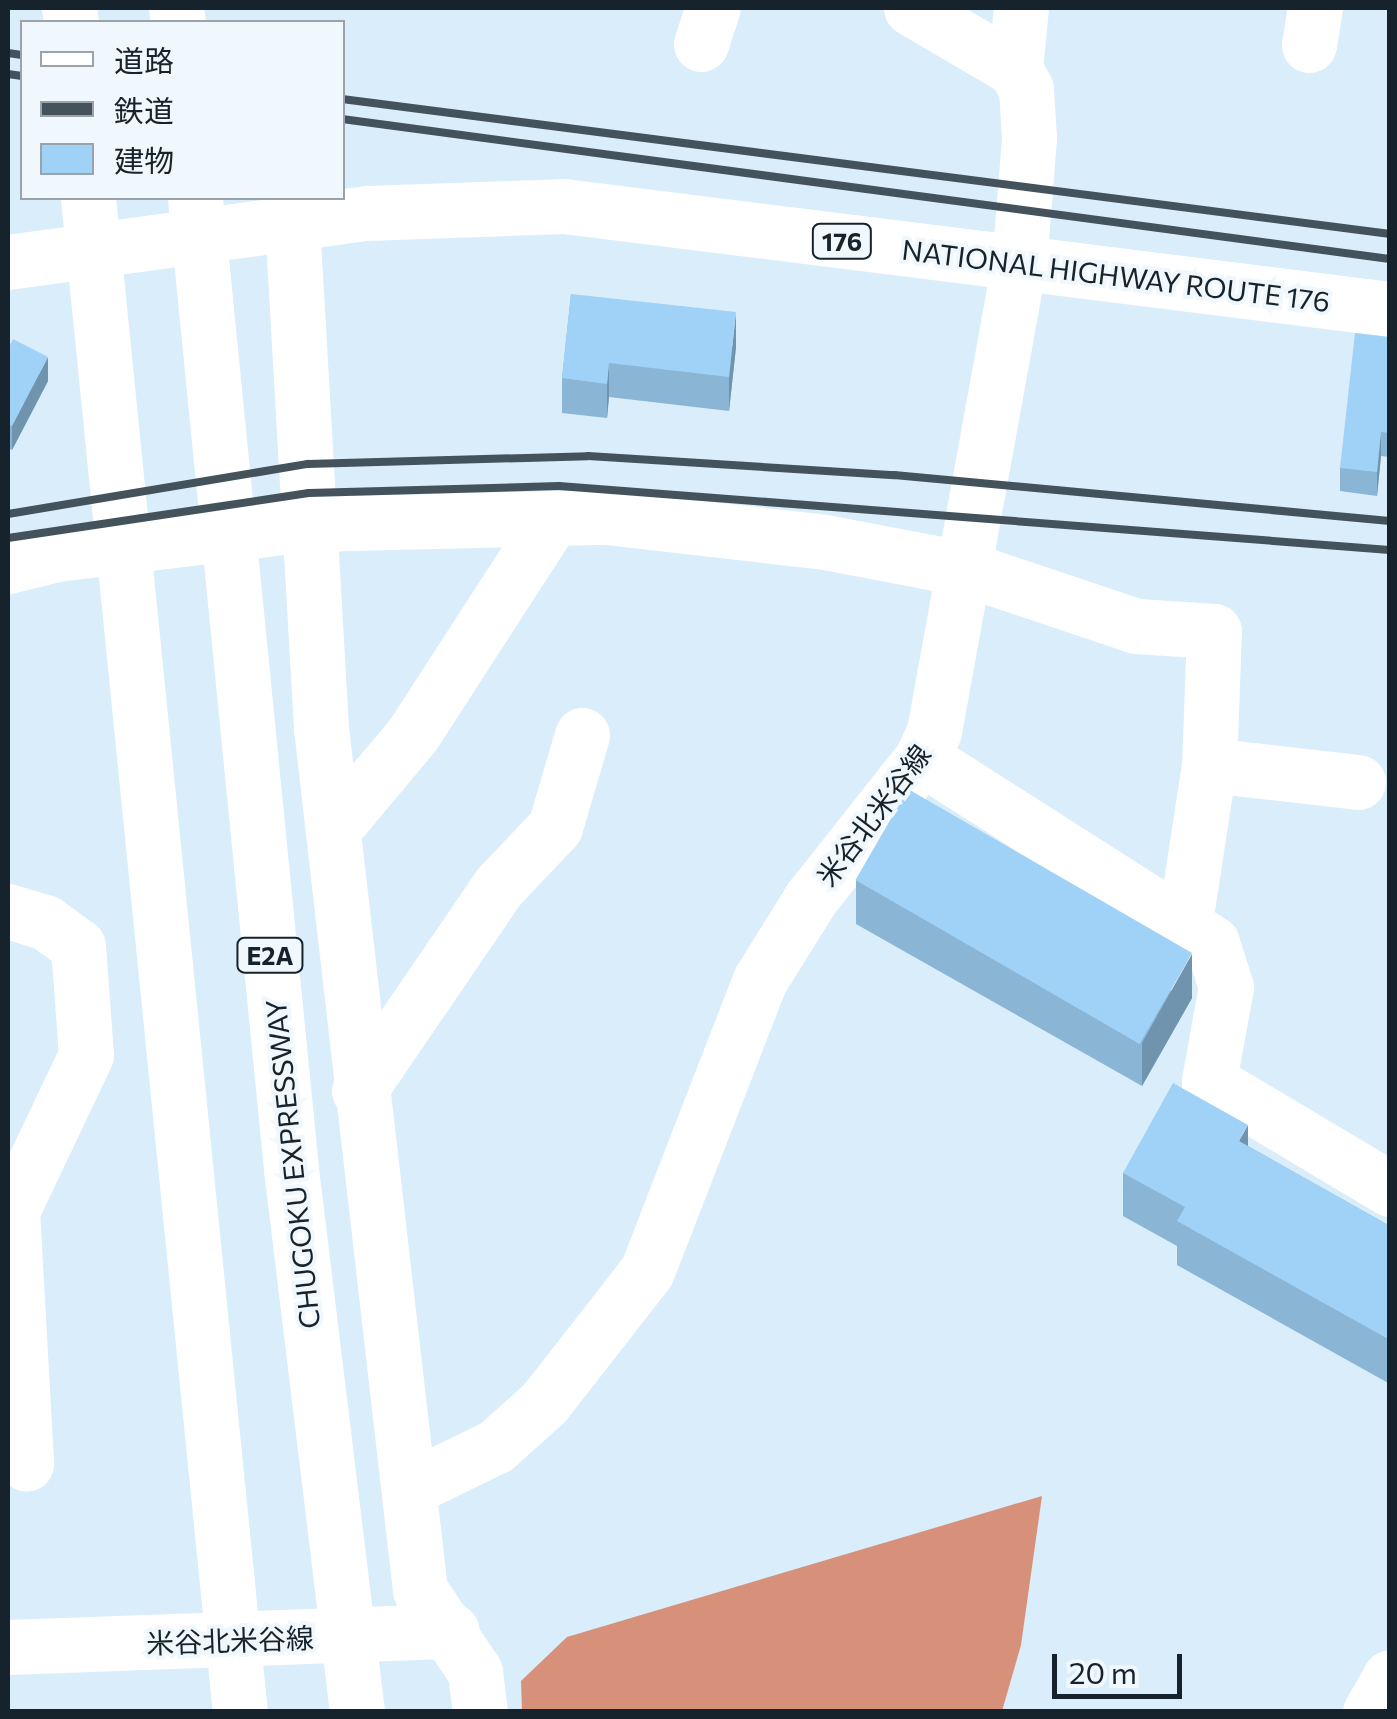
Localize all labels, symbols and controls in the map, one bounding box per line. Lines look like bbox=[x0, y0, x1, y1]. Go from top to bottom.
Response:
legend bbox=[20, 20, 345, 200]
text: 道路 bbox=[114, 41, 174, 78]
text: 鉄道 bbox=[114, 91, 174, 128]
text: 建物 bbox=[114, 141, 174, 178]
road number: 176 bbox=[810, 221, 874, 261]
street label: NATIONAL HIGHWAY ROUTE 176 bbox=[900, 232, 1332, 318]
street label: 米谷北米谷線 bbox=[809, 738, 937, 892]
road number: E2A bbox=[235, 935, 305, 975]
street label: CHUGOKU EXPRESSWAY bbox=[258, 998, 326, 1330]
street label: 米谷北米谷線 bbox=[145, 1620, 315, 1660]
scale bar bbox=[1057, 1634, 1187, 1696]
text: 20 m bbox=[1069, 1653, 1137, 1690]

